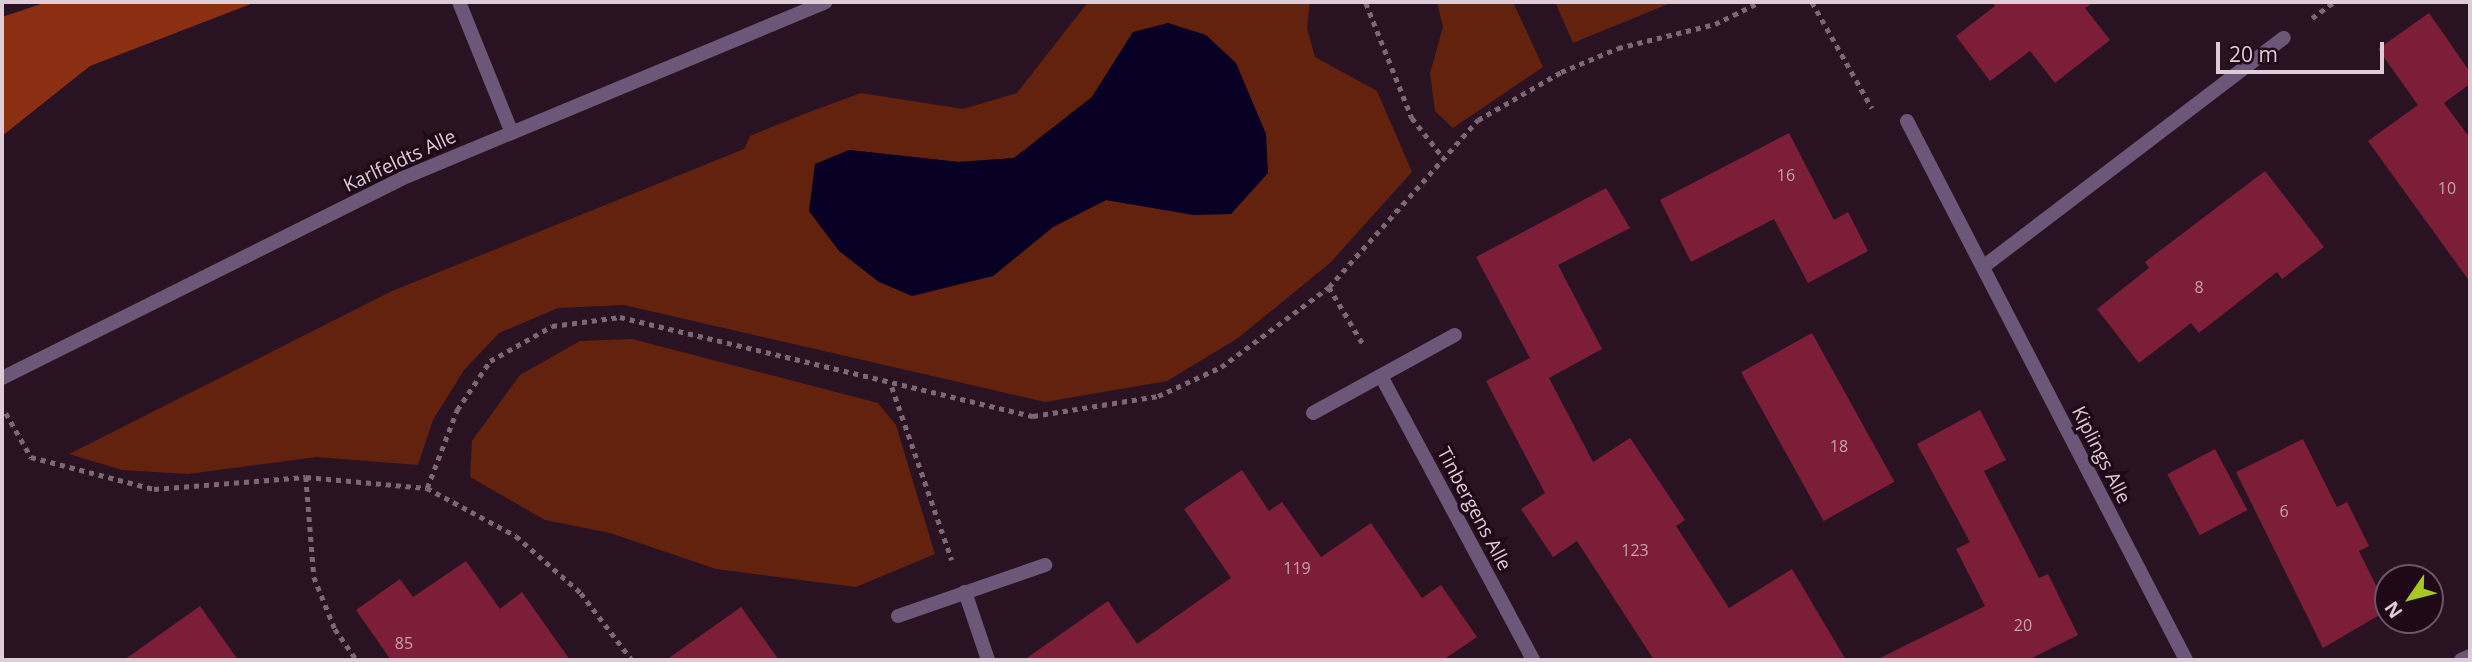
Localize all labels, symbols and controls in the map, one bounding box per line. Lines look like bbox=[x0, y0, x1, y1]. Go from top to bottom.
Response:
scale bar bbox=[2220, 28, 2388, 72]
text: 20 m bbox=[2229, 40, 2278, 68]
street label: Karlfeldts Alle bbox=[340, 125, 460, 197]
house number: 16 bbox=[1777, 165, 1795, 185]
house number: 10 bbox=[2438, 178, 2456, 198]
house number: 8 bbox=[2194, 277, 2204, 297]
street label: Kiplings Alle bbox=[2067, 403, 2135, 507]
house number: 18 bbox=[1830, 436, 1848, 456]
street label: Tinbergens Alle bbox=[1432, 444, 1516, 574]
house number: 6 bbox=[2279, 501, 2289, 521]
house number: 123 bbox=[1621, 540, 1649, 560]
house number: 119 bbox=[1283, 558, 1311, 578]
north arrow bbox=[2374, 564, 2444, 634]
text: N bbox=[2378, 596, 2409, 624]
house number: 20 bbox=[2014, 615, 2032, 635]
house number: 85 bbox=[395, 633, 413, 653]

